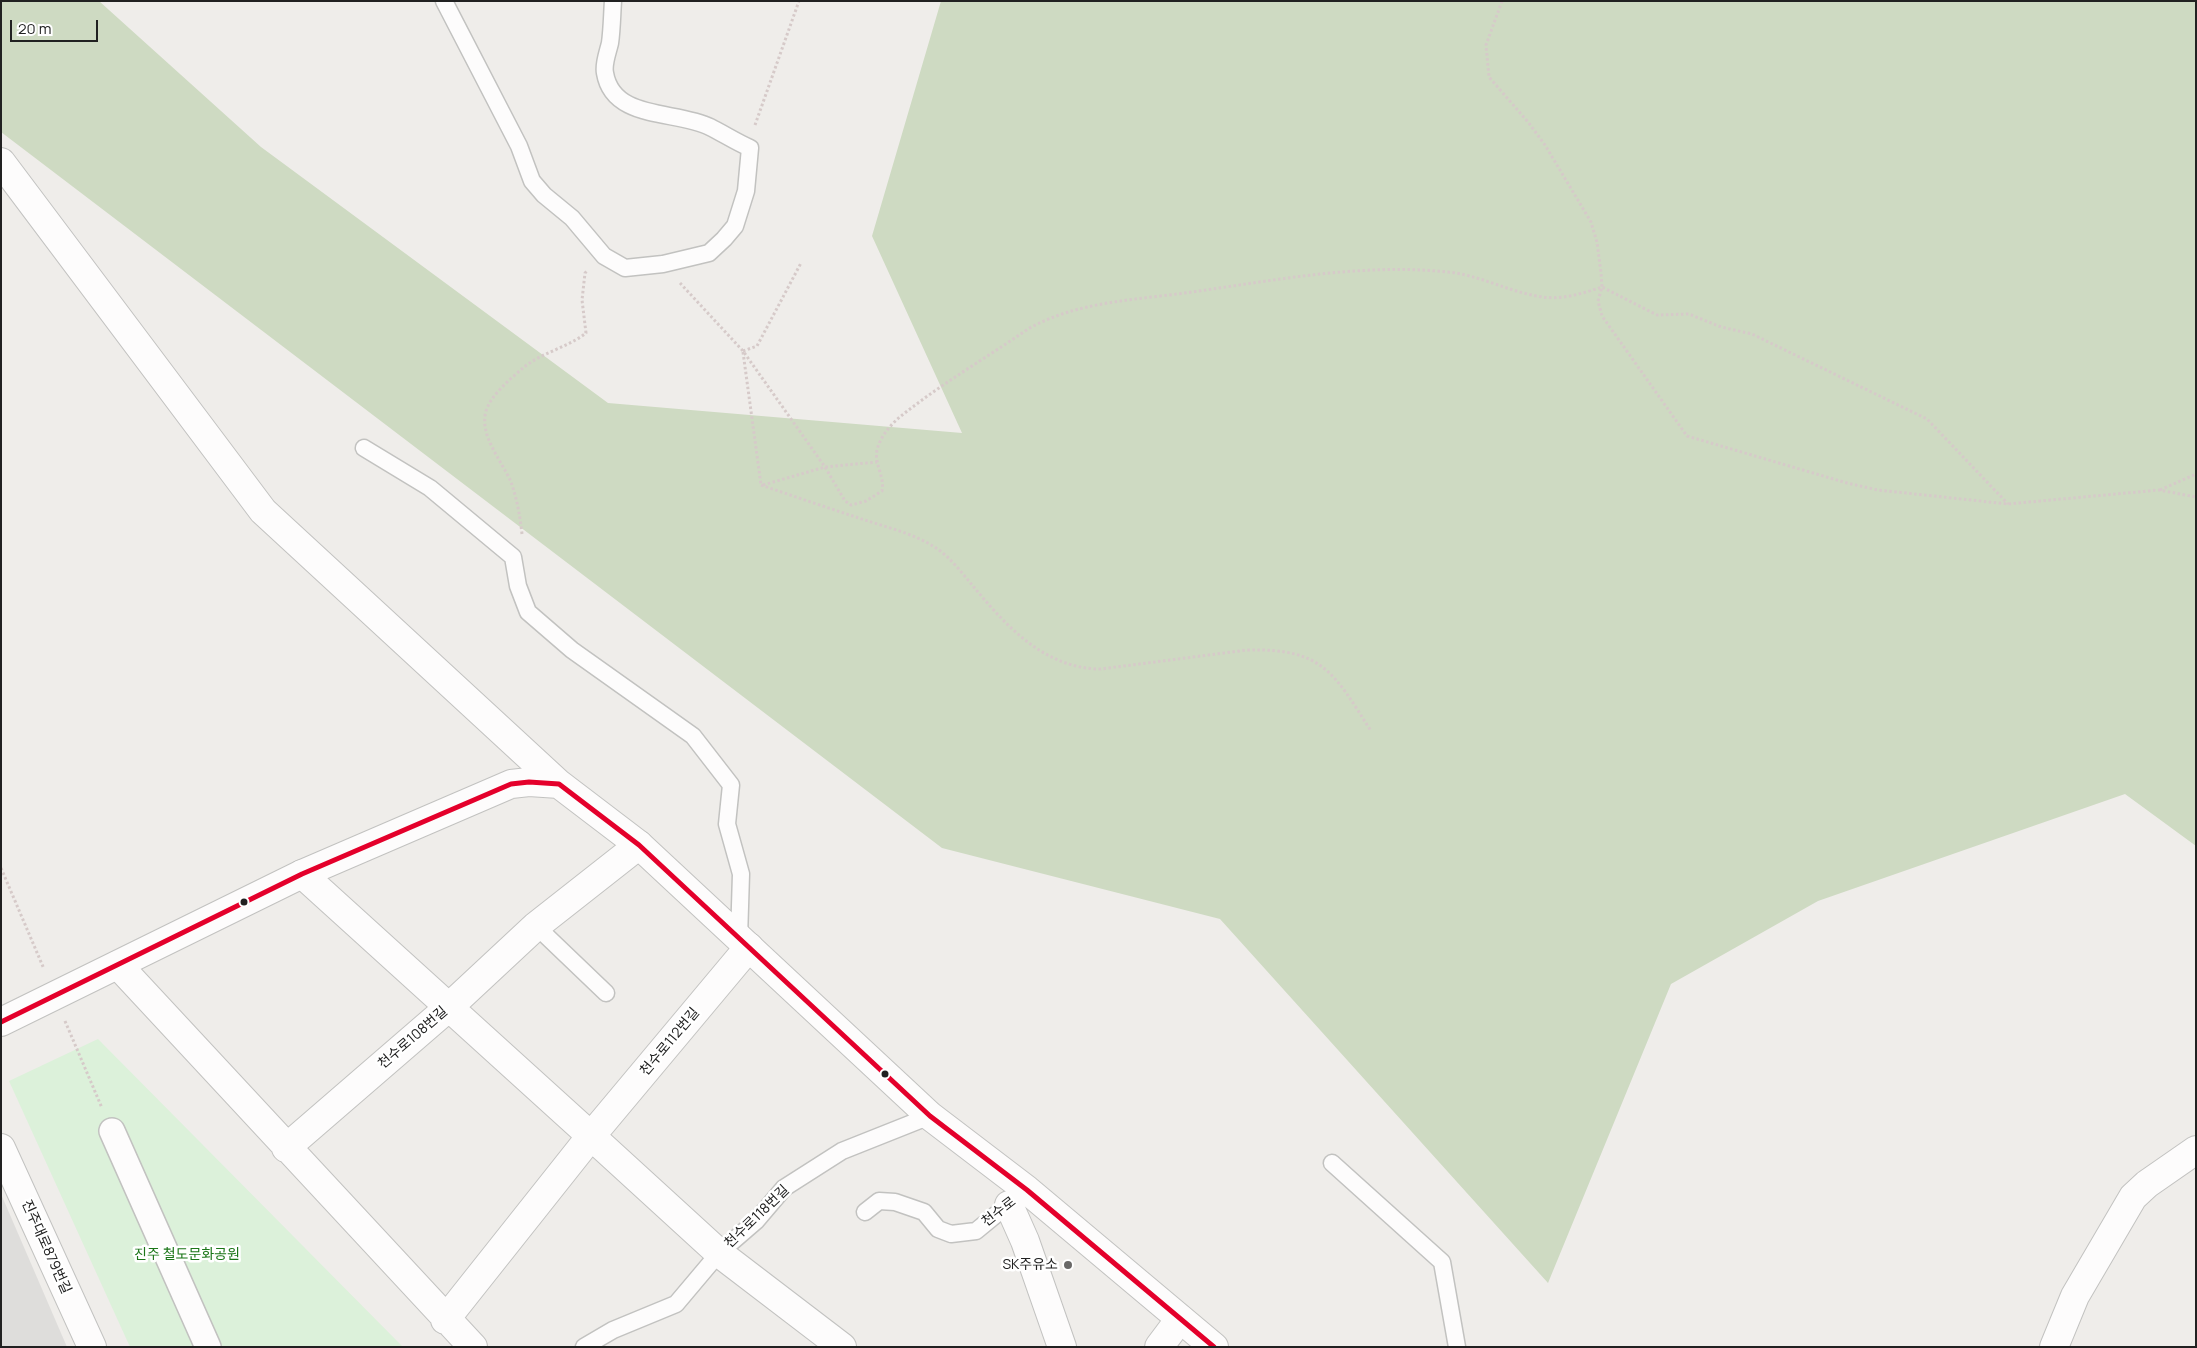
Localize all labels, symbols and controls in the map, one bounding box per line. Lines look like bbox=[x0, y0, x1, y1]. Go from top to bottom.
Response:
scale bar bbox=[12, 10, 100, 42]
text: 20 m bbox=[18, 18, 51, 39]
unlabelled marker bbox=[239, 897, 249, 907]
street label: 천수로108번길 bbox=[375, 1003, 451, 1073]
street label: 천수로112번길 bbox=[637, 1005, 703, 1079]
unlabelled marker bbox=[880, 1069, 890, 1079]
street label: 천수로118번길 bbox=[721, 1182, 793, 1252]
street label: 천수로 bbox=[979, 1193, 1019, 1231]
street label: 진주대로879번길 bbox=[18, 1197, 74, 1297]
park label: 진주 철도문화공원 bbox=[134, 1247, 240, 1263]
place label: SK주유소 bbox=[1002, 1257, 1058, 1273]
marker: SK주유소 bbox=[1062, 1259, 1074, 1271]

